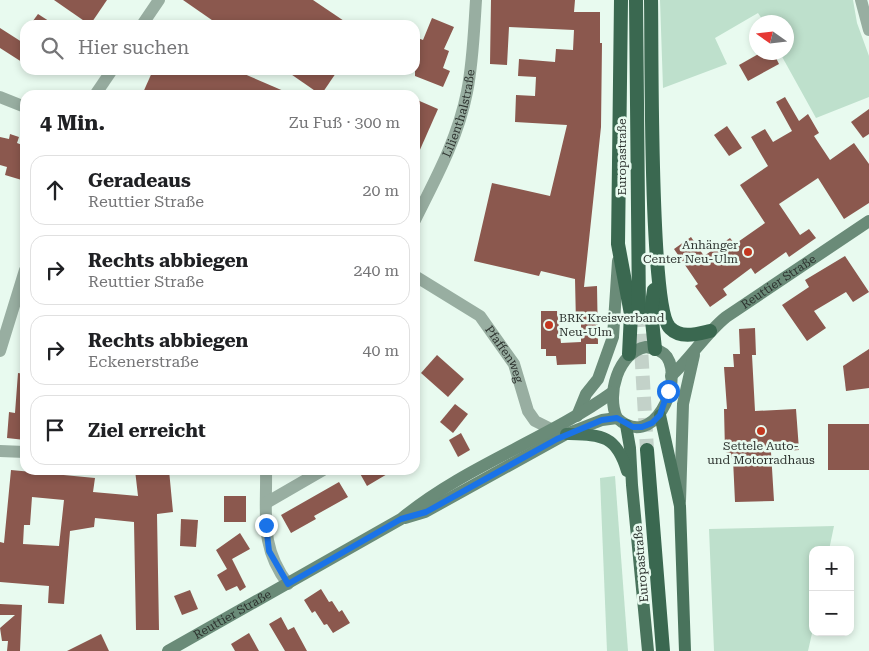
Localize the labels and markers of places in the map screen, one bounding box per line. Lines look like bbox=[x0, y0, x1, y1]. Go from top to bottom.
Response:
place label: Anhänger Center Neu-Ulm bbox=[643, 238, 738, 266]
marker: Anhänger Center Neu-Ulm bbox=[742, 246, 754, 258]
place label: BRK Kreisverband Neu-Ulm bbox=[559, 311, 665, 339]
marker: BRK Kreisverband Neu-Ulm bbox=[543, 319, 555, 331]
marker: Settele Auto- und Motorradhaus bbox=[755, 425, 767, 437]
place label: Settele Auto- und Motorradhaus bbox=[707, 439, 815, 467]

